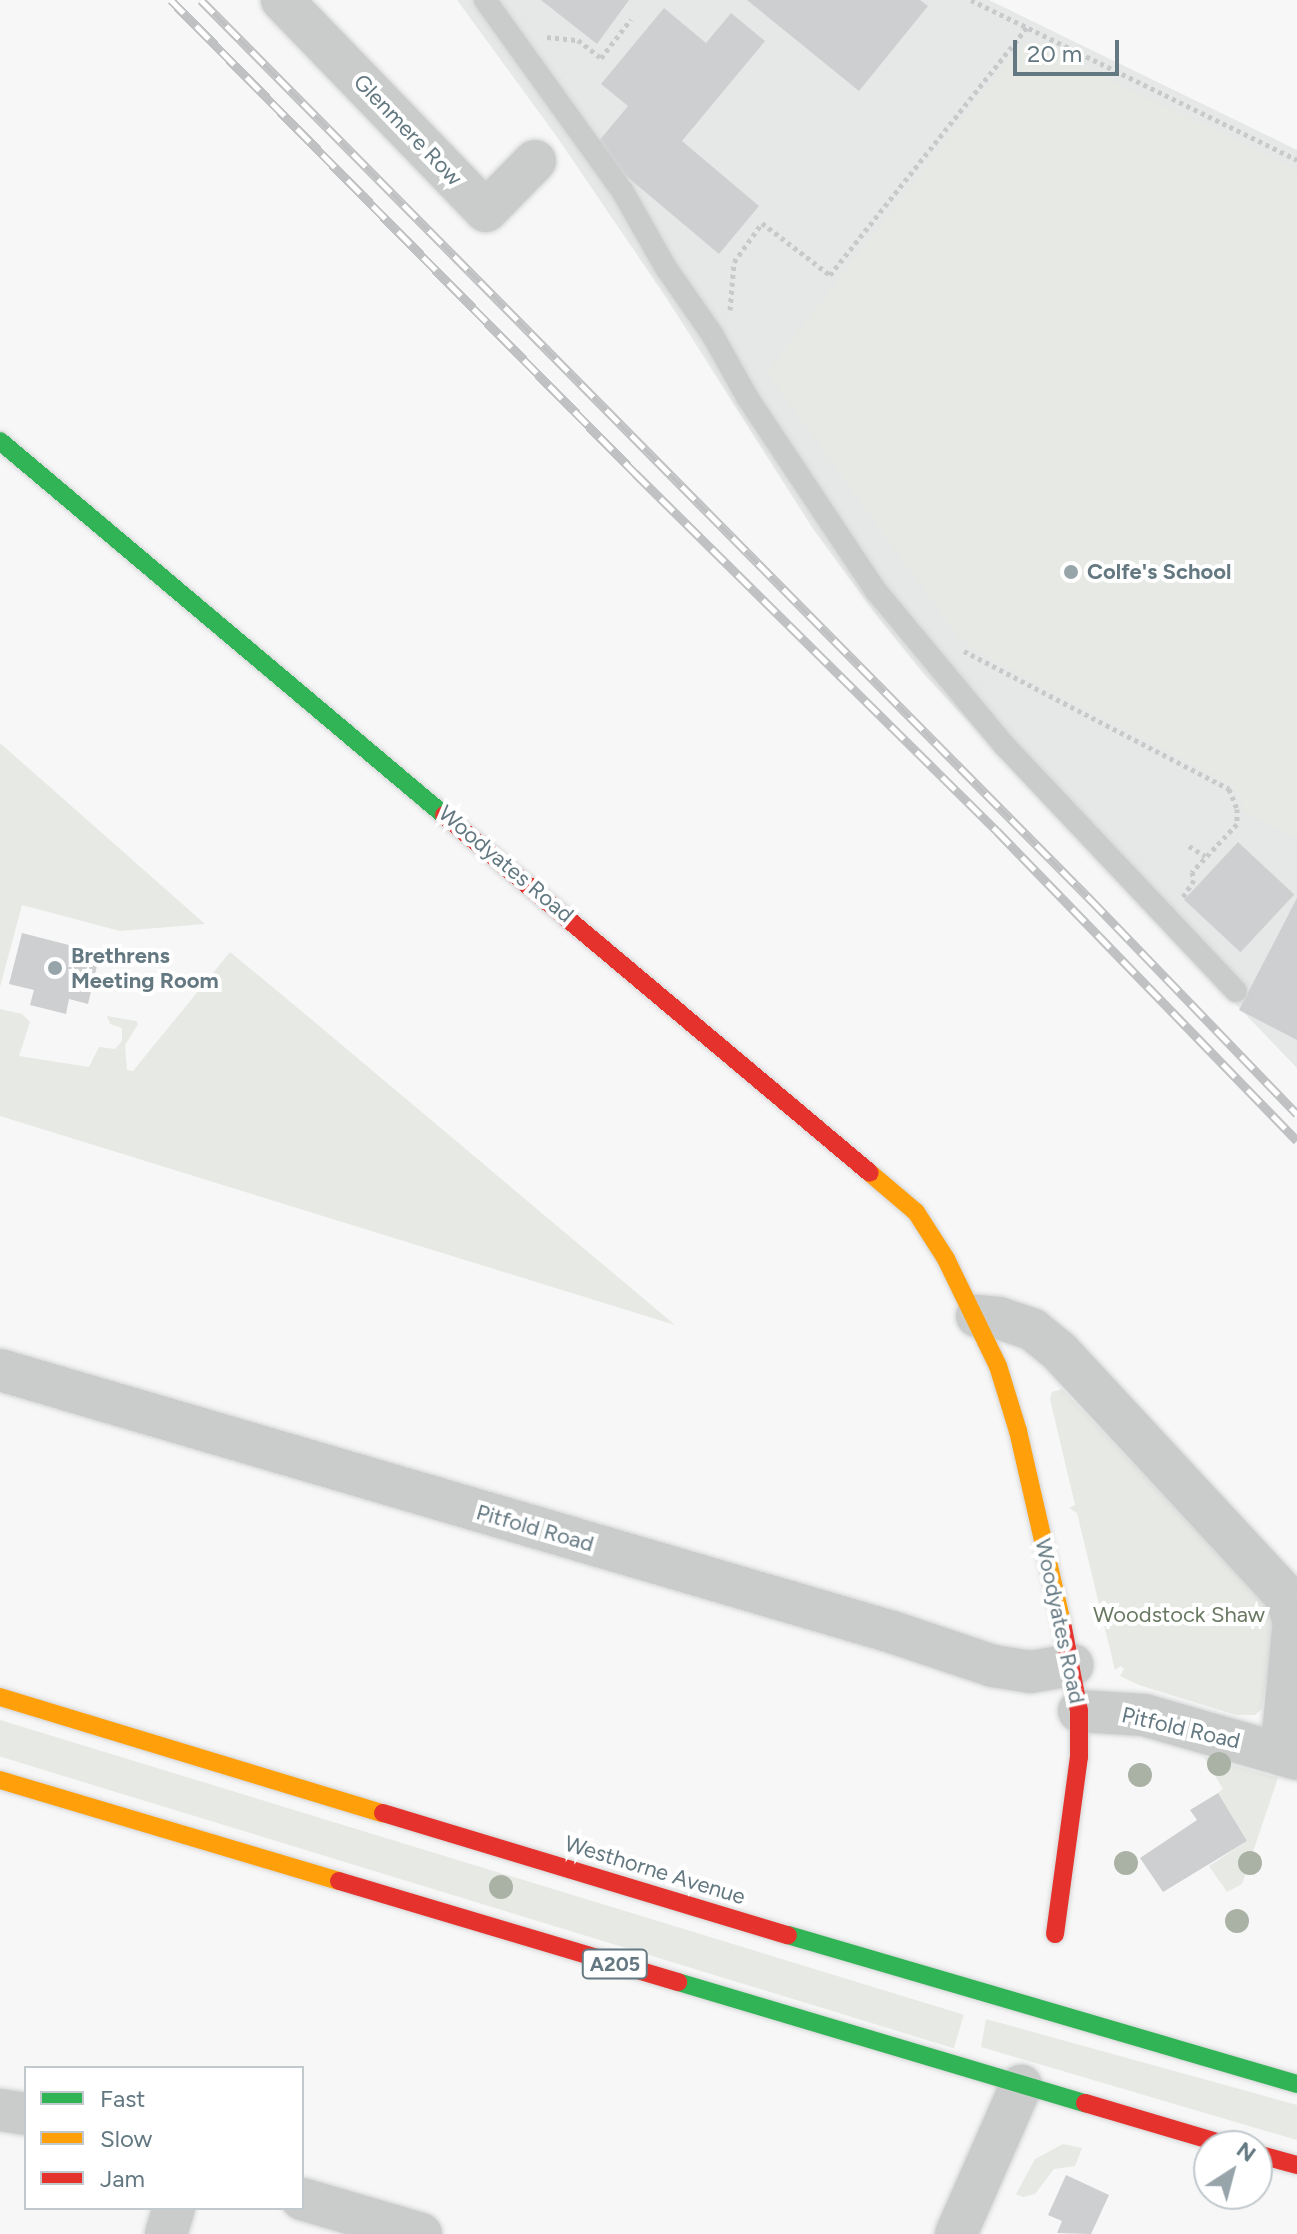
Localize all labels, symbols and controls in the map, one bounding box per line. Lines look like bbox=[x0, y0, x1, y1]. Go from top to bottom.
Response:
scale bar bbox=[1017, 24, 1123, 74]
text: 20 m bbox=[1027, 39, 1082, 68]
street label: Glenmere Row bbox=[348, 69, 468, 191]
place label: Colfe's School bbox=[1087, 559, 1231, 585]
marker: Colfe's School bbox=[1062, 563, 1080, 581]
street label: Woodyates Road bbox=[433, 800, 579, 928]
place label: Brethrens Meeting Room bbox=[71, 942, 219, 994]
marker: Brethrens Meeting Room bbox=[46, 959, 64, 977]
street label: Pitfold Road bbox=[473, 1499, 597, 1557]
street label: Woodyates Road bbox=[1030, 1536, 1090, 1706]
park label: Woodstock Shaw bbox=[1093, 1602, 1265, 1628]
street label: Pitfold Road bbox=[1119, 1702, 1243, 1754]
street label: Westhorne Avenue bbox=[562, 1830, 748, 1910]
road number: A205 bbox=[581, 1948, 649, 1980]
legend bbox=[24, 2066, 304, 2210]
text: Fast bbox=[100, 2084, 145, 2113]
text: Slow bbox=[100, 2124, 152, 2153]
north arrow bbox=[1193, 2130, 1273, 2210]
text: N bbox=[1231, 2136, 1261, 2168]
text: Jam bbox=[100, 2164, 145, 2193]

